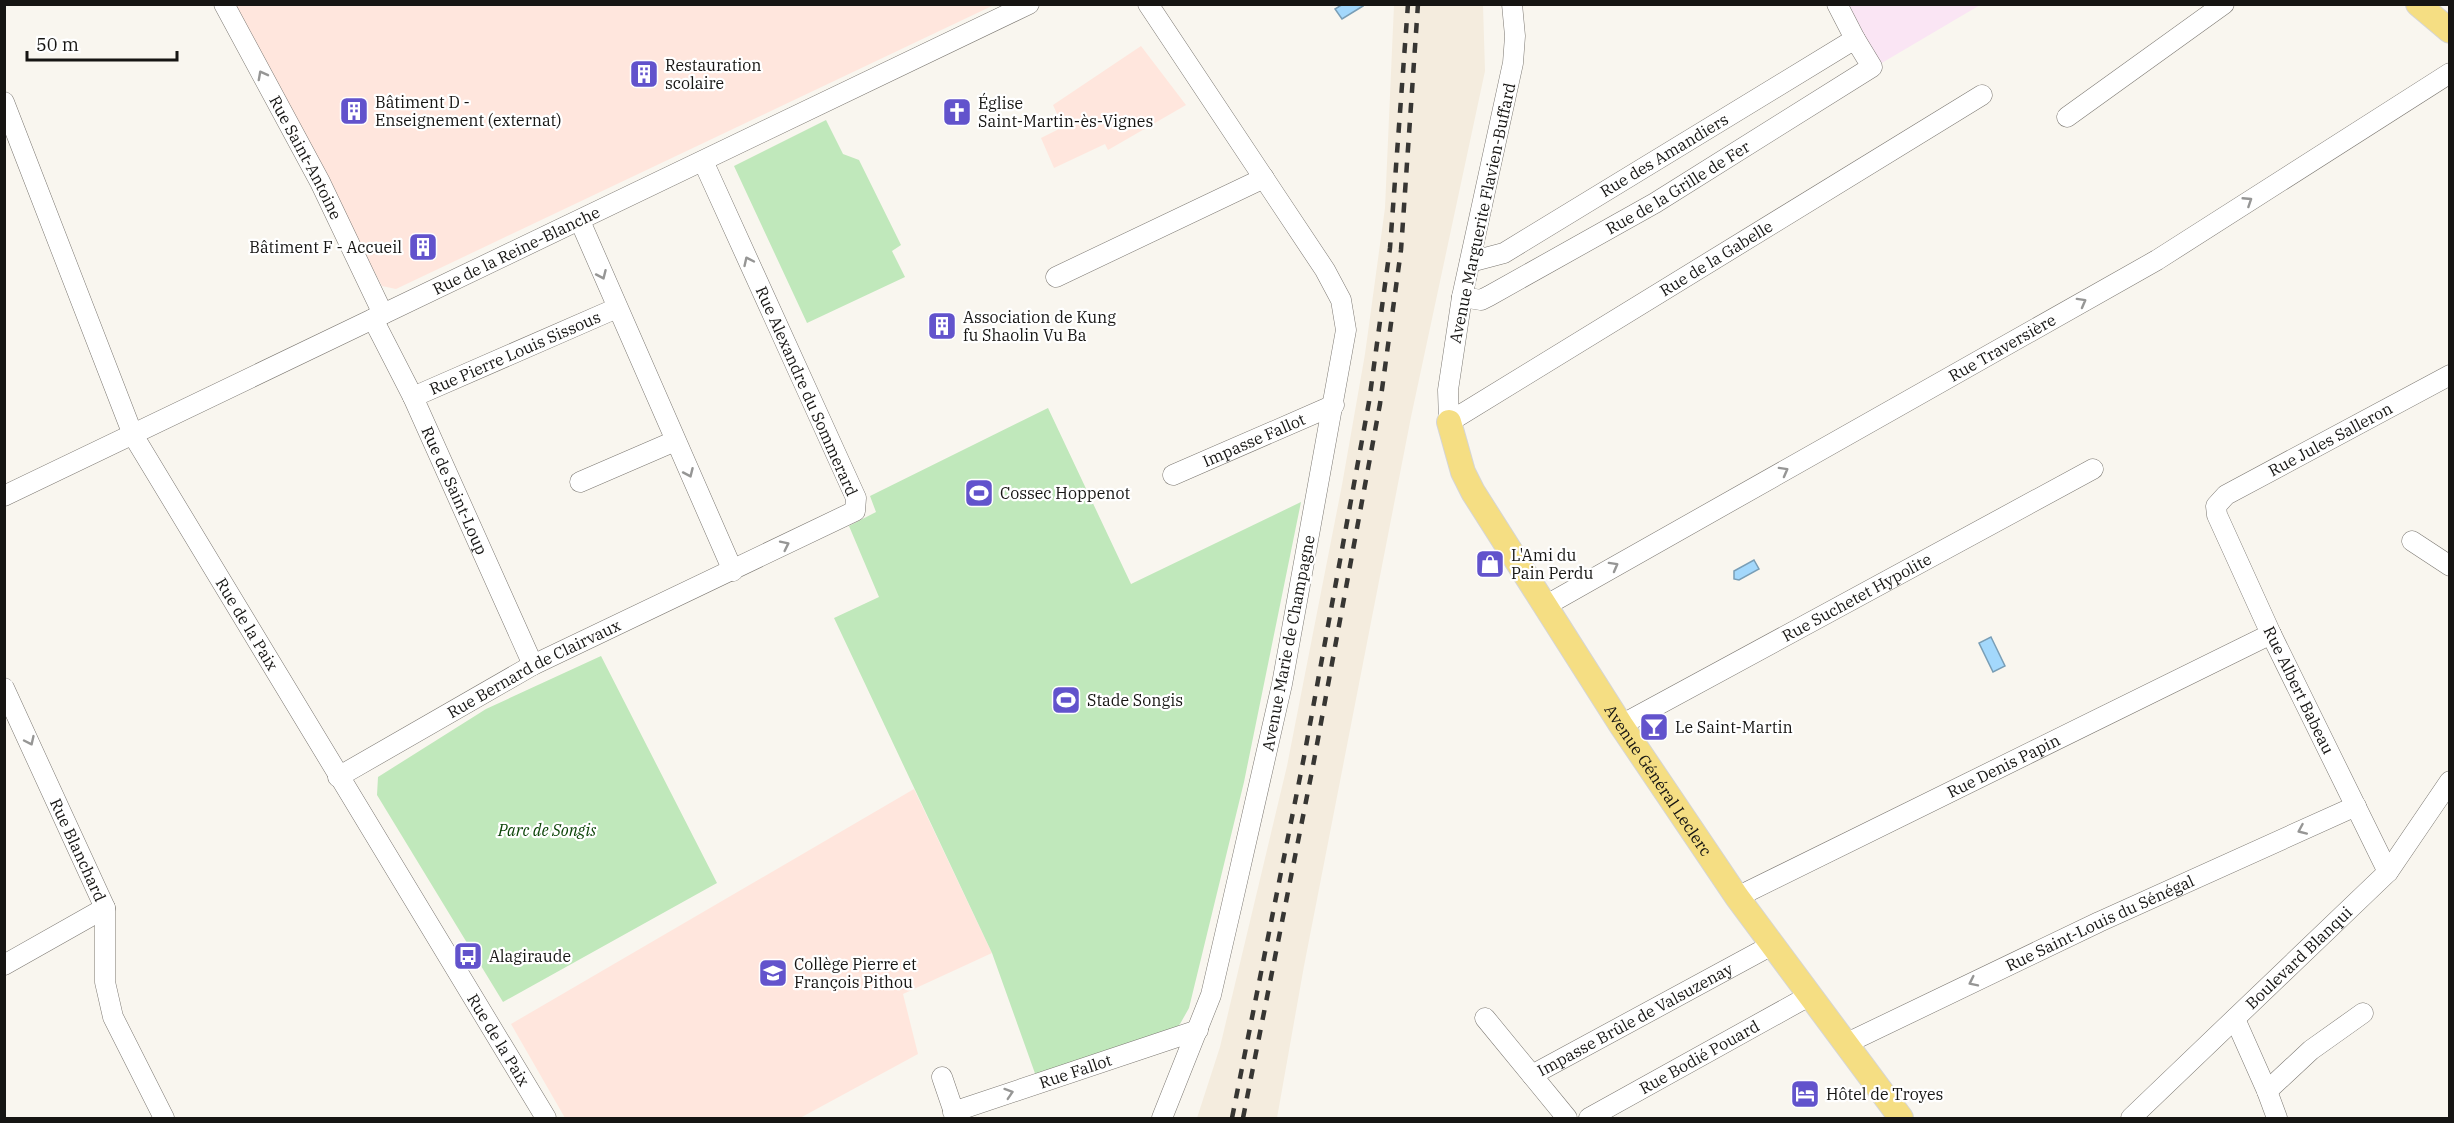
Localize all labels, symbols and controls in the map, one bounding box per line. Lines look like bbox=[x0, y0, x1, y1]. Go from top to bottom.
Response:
scale bar bbox=[27, 24, 177, 62]
text: 50 m bbox=[36, 33, 79, 56]
place label: Restauration scolaire bbox=[665, 55, 762, 93]
building icon: Restauration scolaire bbox=[628, 58, 660, 90]
one-way arrow bbox=[258, 70, 269, 81]
street label: Avenue Marguerite Flavien-Buffard bbox=[1445, 81, 1519, 345]
street label: Rue Saint-Antoine bbox=[265, 92, 346, 223]
place label: Bâtiment D - Enseignement (externat) bbox=[375, 92, 562, 130]
place label: Église Saint-Martin-ès-Vignes bbox=[978, 92, 1153, 131]
building icon: Bâtiment D - Enseignement (externat) bbox=[338, 95, 370, 127]
church icon: Église Saint-Martin-ès-Vignes bbox=[941, 96, 973, 128]
street label: Rue des Amandiers bbox=[1596, 109, 1732, 201]
street label: Rue de la Grille de Fer bbox=[1602, 136, 1754, 239]
one-way arrow bbox=[2242, 197, 2252, 209]
street label: Rue de la Reine-Blanche bbox=[429, 202, 603, 299]
street label: Rue de la Gabelle bbox=[1656, 216, 1776, 300]
building icon: Bâtiment F - Accueil bbox=[407, 231, 439, 263]
place label: Bâtiment F - Accueil bbox=[249, 237, 402, 257]
one-way arrow bbox=[743, 256, 755, 267]
one-way arrow bbox=[595, 269, 607, 280]
street label: Rue Alexandre du Sommerard bbox=[752, 283, 862, 499]
one-way arrow bbox=[2075, 298, 2086, 310]
street label: Rue Pierre Louis Sissous bbox=[426, 307, 603, 399]
place label: Association de Kung fu Shaolin Vu Ba bbox=[963, 307, 1116, 345]
street label: Rue Traversière bbox=[1945, 309, 2059, 386]
building icon: Association de Kung fu Shaolin Vu Ba bbox=[926, 310, 958, 342]
street label: Rue Jules Salleron bbox=[2265, 398, 2396, 481]
street label: Impasse Fallot bbox=[1199, 409, 1308, 471]
street label: Rue de Saint-Loup bbox=[417, 423, 492, 558]
one-way arrow bbox=[1778, 466, 1788, 478]
one-way arrow bbox=[682, 467, 694, 478]
sports icon: Cossec Hoppenot bbox=[963, 477, 995, 509]
place label: Cossec Hoppenot bbox=[1000, 483, 1131, 503]
street label: Avenue Marie de Champagne bbox=[1257, 533, 1319, 753]
one-way arrow bbox=[779, 541, 790, 553]
place label: L'Ami du Pain Perdu bbox=[1511, 545, 1594, 583]
shop icon: L'Ami du Pain Perdu bbox=[1474, 548, 1506, 580]
street label: Rue Suchetet Hypolite bbox=[1778, 549, 1935, 646]
one-way arrow bbox=[1608, 562, 1618, 574]
street label: Rue de la Paix bbox=[212, 574, 283, 674]
street label: Rue Bernard de Clairvaux bbox=[443, 615, 624, 722]
street label: Rue Albert Babeau bbox=[2259, 623, 2339, 757]
sports icon: Stade Songis bbox=[1050, 684, 1082, 716]
place label: Stade Songis bbox=[1087, 690, 1183, 710]
street label: Avenue Général Leclerc bbox=[1600, 701, 1716, 860]
bar icon: Le Saint-Martin bbox=[1638, 711, 1670, 743]
place label: Le Saint-Martin bbox=[1675, 717, 1793, 737]
street label: Rue Denis Papin bbox=[1944, 730, 2063, 802]
one-way arrow bbox=[22, 735, 34, 746]
street label: Rue Blanchard bbox=[46, 795, 111, 905]
park label: Parc de Songis bbox=[497, 820, 596, 840]
one-way arrow bbox=[2298, 823, 2309, 835]
street label: Rue Saint-Louis du Sénégal bbox=[2002, 870, 2197, 975]
street label: Boulevard Blanqui bbox=[2241, 902, 2356, 1013]
bus stop icon: Alagiraude bbox=[452, 940, 484, 972]
place label: Alagiraude bbox=[489, 946, 571, 966]
place label: Collège Pierre et François Pithou bbox=[794, 954, 917, 992]
school or university icon: Collège Pierre et François Pithou bbox=[757, 957, 789, 989]
street label: Impasse Brûle de Valsuzenay bbox=[1534, 958, 1736, 1080]
one-way arrow bbox=[1968, 975, 1979, 987]
street label: Rue de la Paix bbox=[463, 990, 534, 1090]
street label: Rue Bodié Pouard bbox=[1636, 1016, 1763, 1098]
street label: Rue Fallot bbox=[1036, 1050, 1115, 1092]
hotel icon: Hôtel de Troyes bbox=[1789, 1078, 1821, 1110]
place label: Hôtel de Troyes bbox=[1826, 1084, 1943, 1104]
one-way arrow bbox=[1003, 1088, 1014, 1101]

